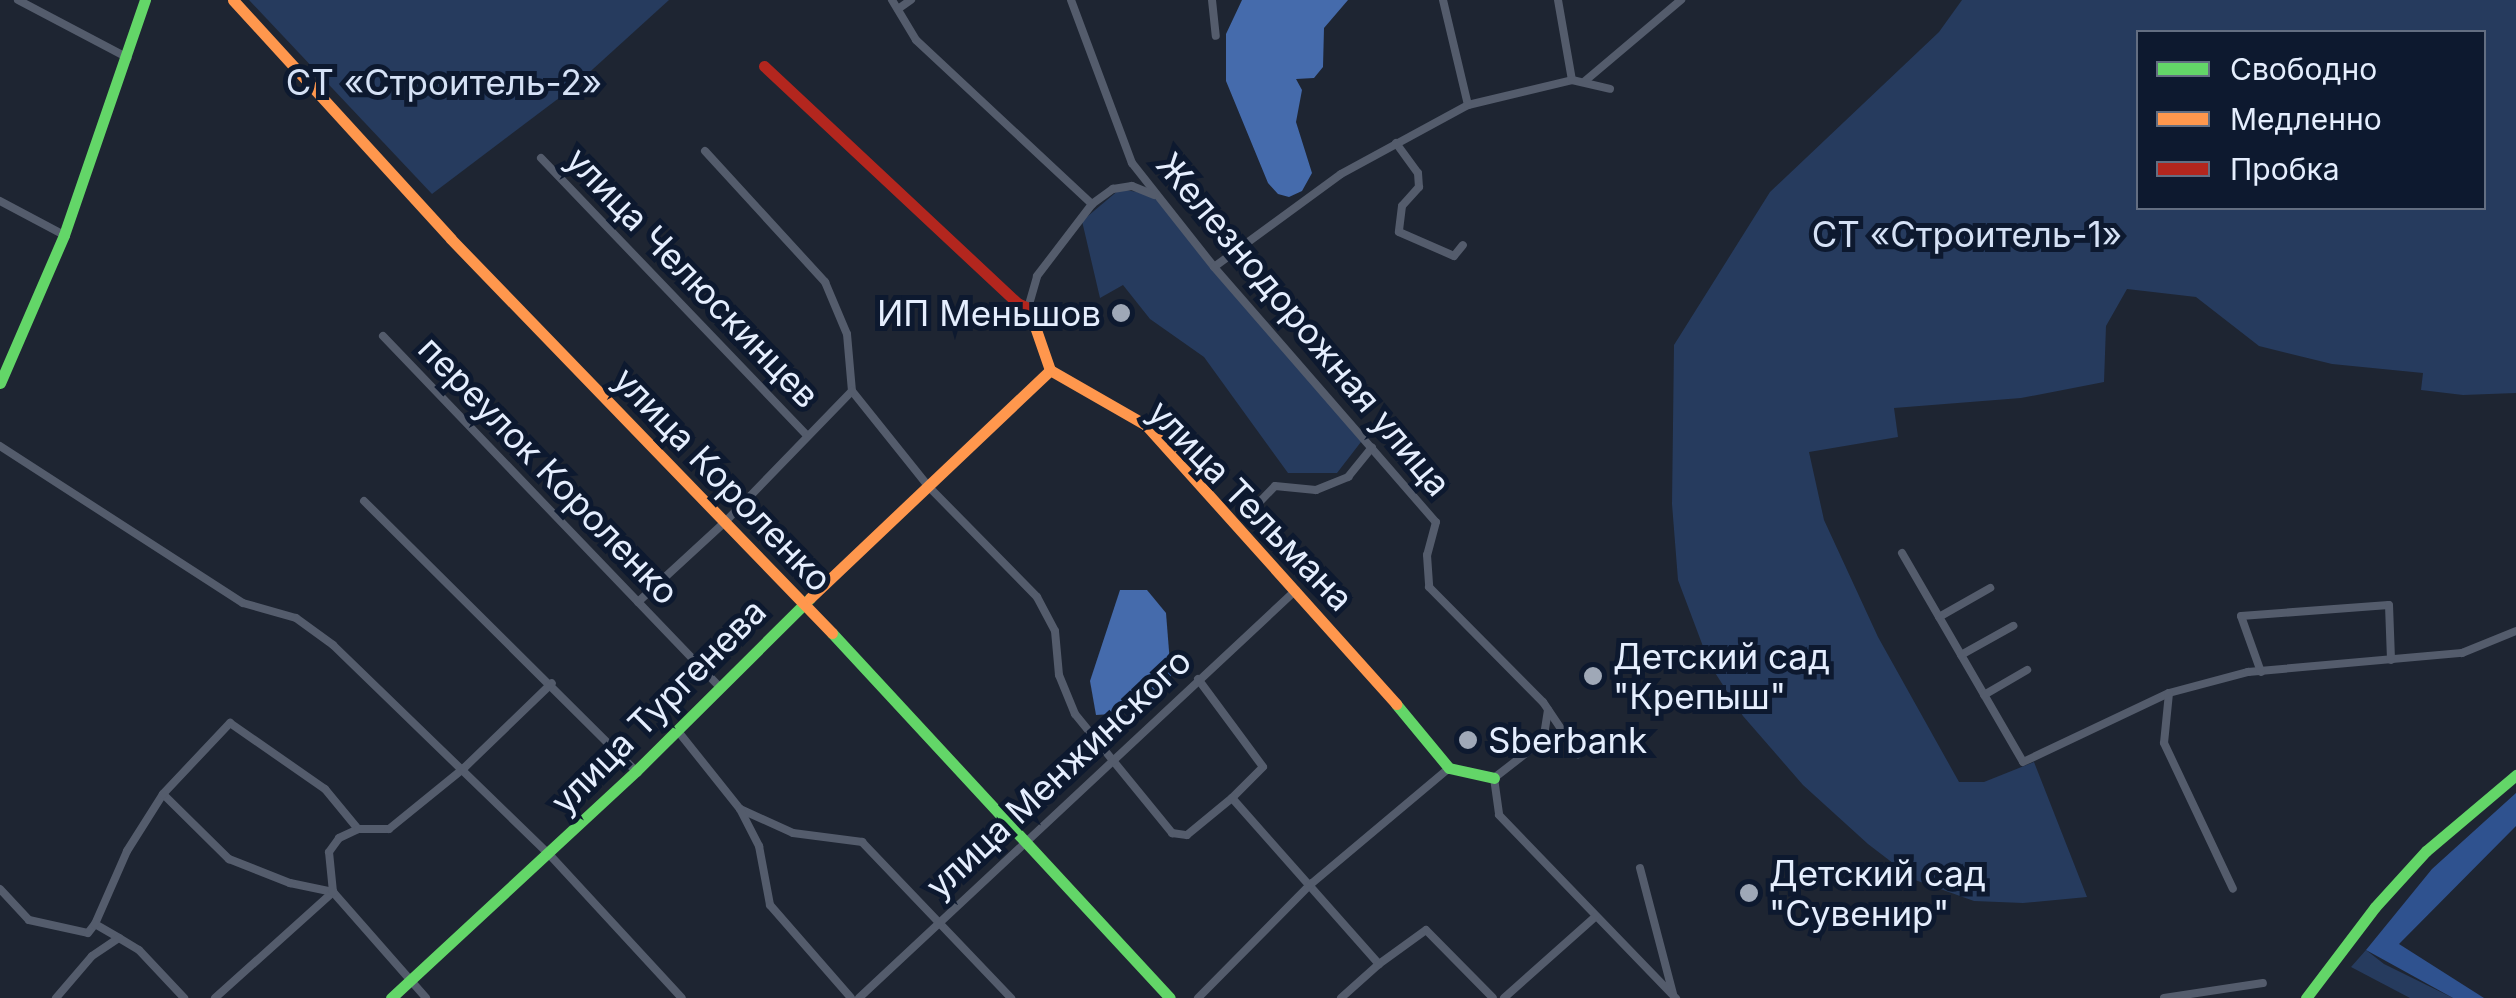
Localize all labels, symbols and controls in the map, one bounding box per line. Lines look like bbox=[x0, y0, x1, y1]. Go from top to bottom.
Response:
legend bbox=[2136, 30, 2486, 210]
text: Свободно bbox=[2230, 51, 2377, 87]
park label: СТ «Строитель-2» bbox=[286, 61, 602, 103]
text: Медленно bbox=[2230, 101, 2382, 137]
street label: улица Челюскинцев bbox=[558, 138, 828, 416]
street label: Железнодорожная улица bbox=[1148, 144, 1460, 504]
text: Пробка bbox=[2230, 151, 2340, 187]
park label: СТ «Строитель-1» bbox=[1812, 213, 2122, 255]
place label: ИП Меньшов bbox=[877, 292, 1101, 334]
marker: ИП Меньшов bbox=[1110, 302, 1132, 324]
street label: переулок Короленко bbox=[410, 327, 688, 613]
street label: улица Короленко bbox=[605, 358, 841, 600]
street label: улица Тельмана bbox=[1140, 391, 1362, 619]
street label: улица Тургенева bbox=[542, 590, 774, 822]
place label: Детский сад "Крепыш" bbox=[1613, 635, 1830, 717]
street label: улица Менжинского bbox=[917, 639, 1199, 907]
marker: Детский сад "Крепыш" bbox=[1582, 665, 1604, 687]
place label: Sberbank bbox=[1488, 719, 1647, 761]
marker: Sberbank bbox=[1457, 729, 1479, 751]
place label: Детский сад "Сувенир" bbox=[1769, 852, 1986, 934]
marker: Детский сад "Сувенир" bbox=[1738, 882, 1760, 904]

